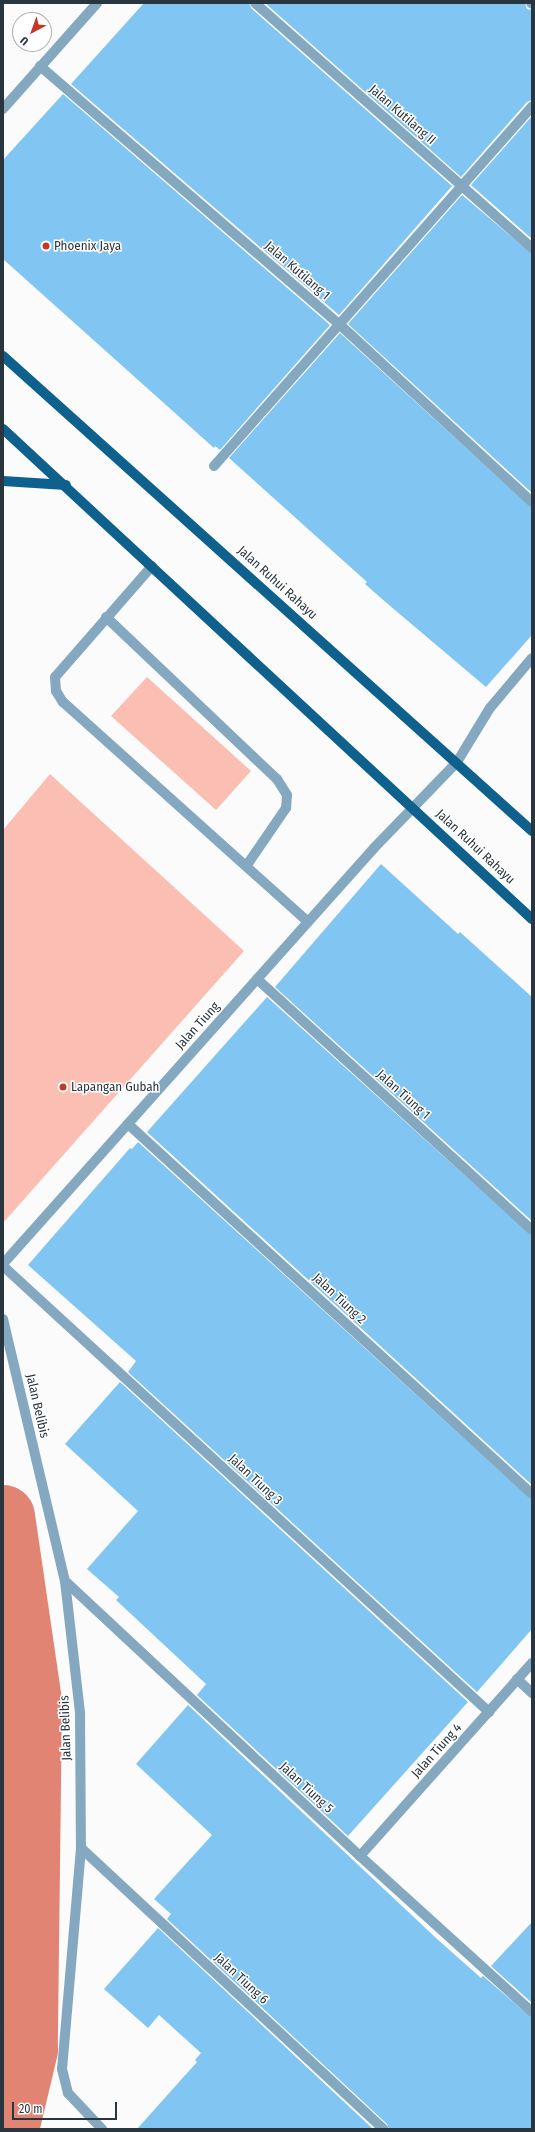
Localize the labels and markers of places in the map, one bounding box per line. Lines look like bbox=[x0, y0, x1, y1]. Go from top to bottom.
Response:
place label: Phoenix Jaya bbox=[54, 238, 121, 254]
marker: Phoenix Jaya bbox=[41, 241, 51, 251]
place label: Lapangan Gubah bbox=[71, 1079, 159, 1095]
marker: Lapangan Gubah bbox=[58, 1082, 68, 1092]

